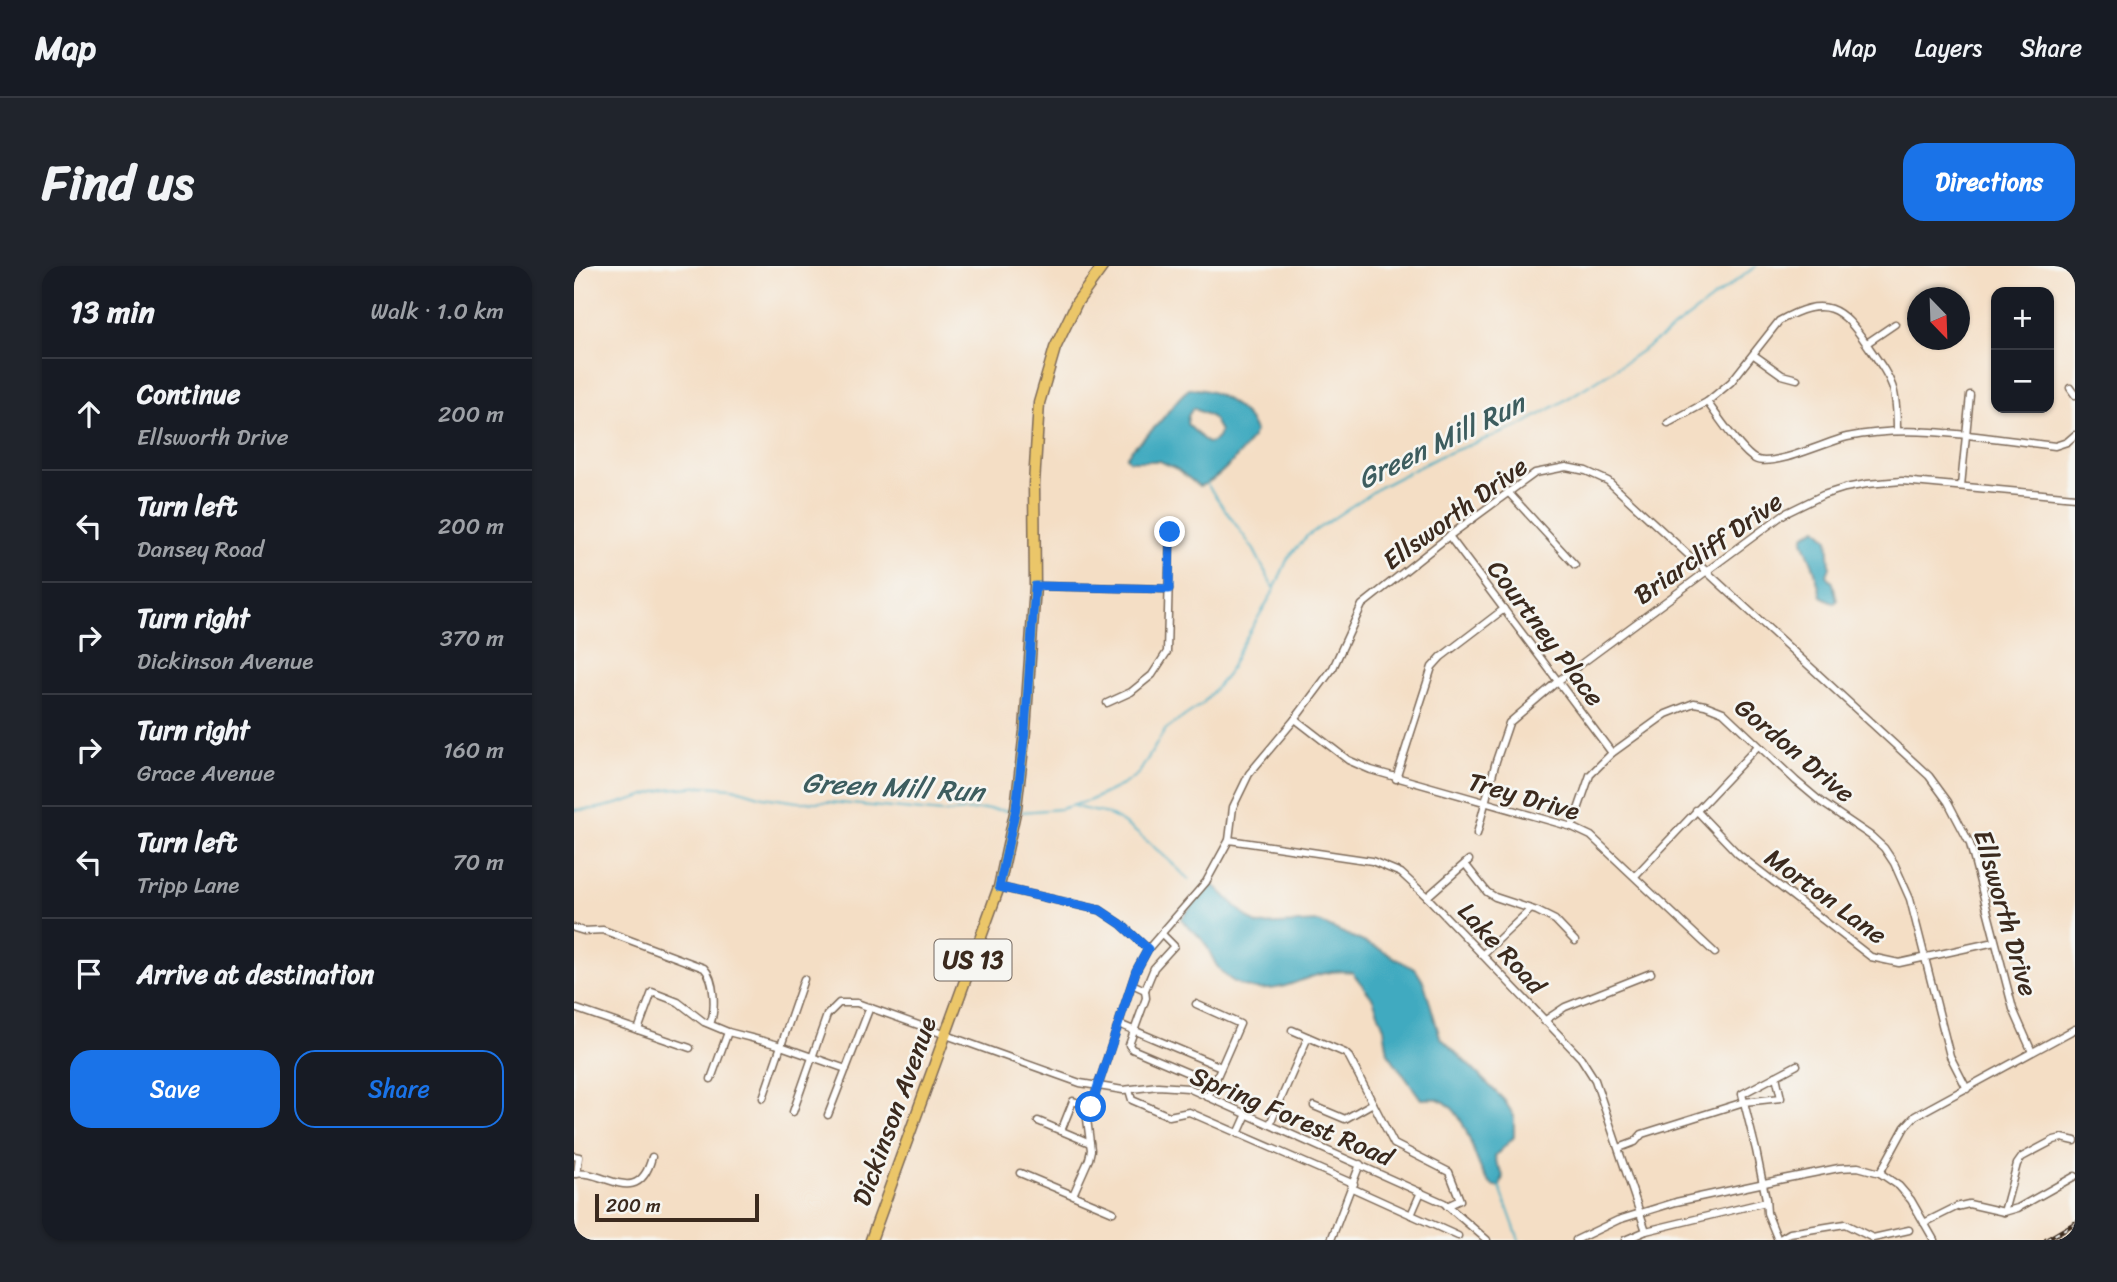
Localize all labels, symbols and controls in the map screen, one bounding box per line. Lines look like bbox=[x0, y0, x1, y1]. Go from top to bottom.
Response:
text: Map bbox=[35, 19, 96, 77]
text: Map bbox=[1832, 27, 1877, 69]
text: Layers bbox=[1915, 27, 1982, 69]
text: Share bbox=[2020, 27, 2082, 69]
text: Find us bbox=[42, 139, 194, 226]
button: Directions bbox=[1903, 143, 2075, 221]
text: 13 min bbox=[70, 285, 155, 339]
north arrow bbox=[1907, 287, 1970, 350]
map controls bbox=[1991, 287, 2054, 413]
button: + bbox=[1991, 287, 2054, 350]
text: Walk · 1.0 km bbox=[371, 291, 504, 332]
button: − bbox=[1991, 350, 2054, 413]
text: Continue bbox=[137, 371, 240, 417]
water label: Green Mill Run bbox=[1349, 378, 1536, 503]
text: 200 m bbox=[438, 394, 504, 435]
icon: ahead bbox=[70, 395, 108, 433]
text: Ellsworth Drive bbox=[137, 417, 289, 458]
street label: Ellsworth Drive bbox=[1372, 444, 1538, 582]
street label: Briarcliff Drive bbox=[1623, 479, 1793, 617]
text: Turn left bbox=[137, 483, 237, 529]
text: 200 m bbox=[438, 506, 504, 547]
icon: left bbox=[70, 507, 108, 545]
route end bbox=[1154, 516, 1185, 547]
text: Dansey Road bbox=[137, 529, 264, 570]
street label: Courtney Place bbox=[1475, 549, 1617, 717]
text: Turn right bbox=[137, 595, 250, 641]
text: 370 m bbox=[440, 618, 504, 659]
icon: right bbox=[70, 619, 108, 657]
text: Dickinson Avenue bbox=[137, 641, 313, 682]
street label: Gordon Drive bbox=[1724, 685, 1866, 815]
text: Turn right bbox=[137, 707, 250, 753]
text: 160 m bbox=[443, 730, 504, 771]
icon: right bbox=[70, 731, 108, 769]
text: Grace Avenue bbox=[137, 753, 275, 794]
water label: Green Mill Run bbox=[801, 758, 988, 816]
street label: Trey Drive bbox=[1463, 758, 1586, 834]
text: Turn left bbox=[137, 819, 237, 865]
street label: Ellsworth Drive bbox=[1960, 824, 2052, 1002]
street label: Morton Lane bbox=[1755, 835, 1897, 957]
text: 70 m bbox=[453, 842, 504, 883]
icon: left bbox=[70, 843, 108, 881]
text: Tripp Lane bbox=[137, 865, 239, 906]
street label: Lake Road bbox=[1446, 890, 1559, 1007]
road number: US 13 bbox=[934, 940, 1012, 980]
text: Arrive at destination bbox=[137, 951, 374, 997]
icon: arrive bbox=[70, 955, 108, 993]
street label: Dickinson Avenue bbox=[838, 1009, 950, 1213]
button: Save bbox=[70, 1050, 280, 1128]
button: Share bbox=[294, 1050, 504, 1128]
street label: Spring Forest Road bbox=[1183, 1052, 1403, 1180]
route start bbox=[1075, 1091, 1106, 1122]
text: 200 m bbox=[606, 1189, 661, 1222]
scale bar bbox=[595, 1191, 760, 1223]

